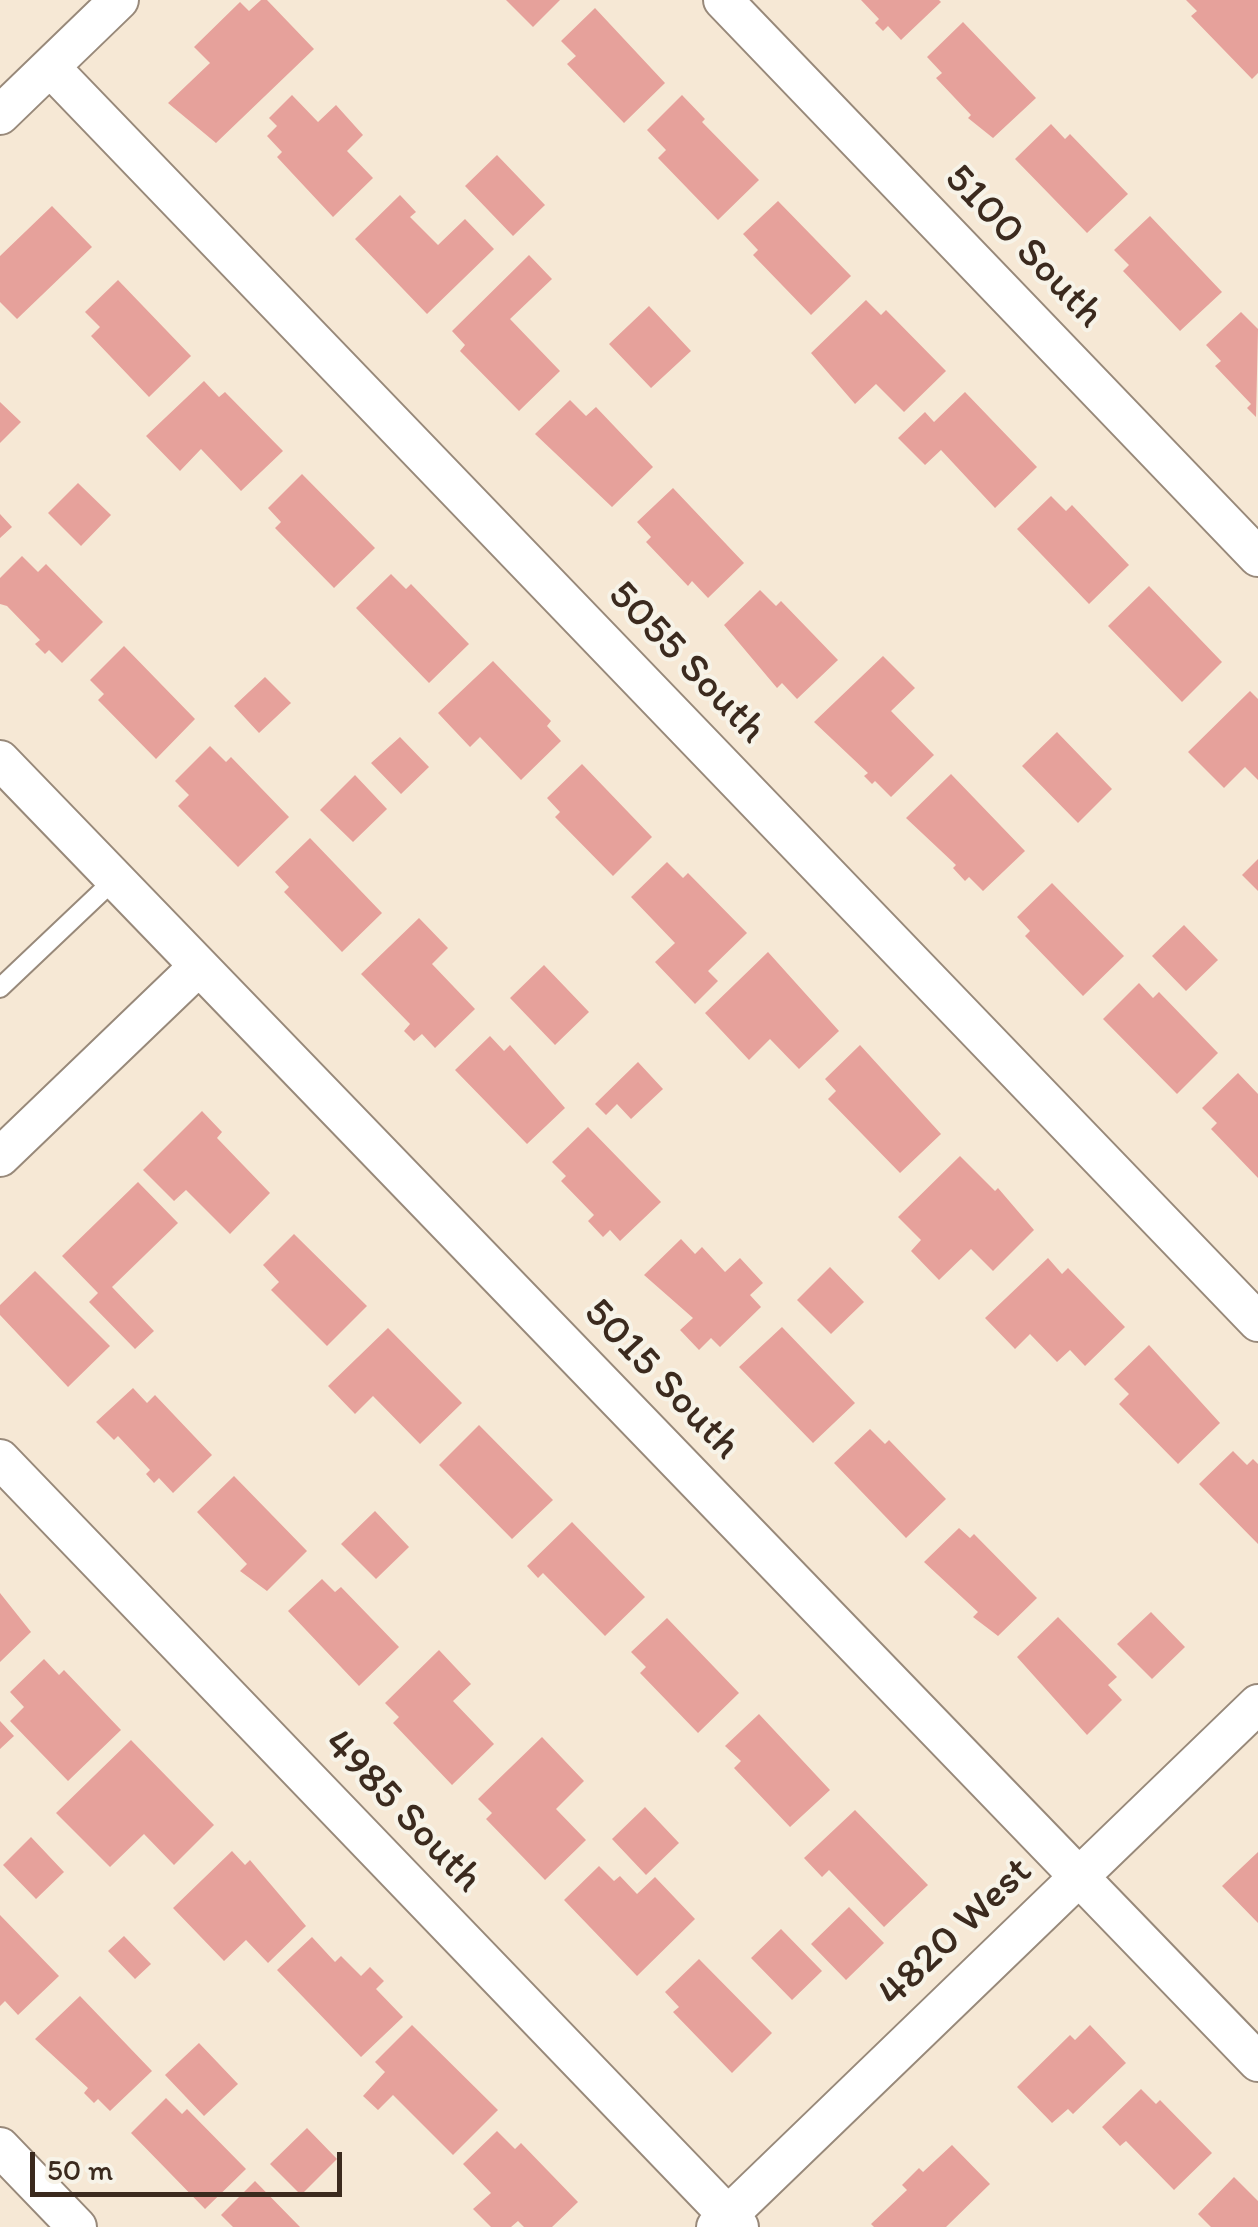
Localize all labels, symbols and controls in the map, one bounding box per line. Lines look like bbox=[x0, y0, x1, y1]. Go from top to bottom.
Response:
street label: 5100 South bbox=[933, 155, 1113, 339]
street label: 5055 South bbox=[596, 571, 776, 755]
street label: 5015 South bbox=[572, 1289, 750, 1471]
street label: 4985 South bbox=[312, 1720, 492, 1904]
street label: 4820 West bbox=[869, 1847, 1043, 2019]
scale bar bbox=[35, 2132, 348, 2194]
text: 50 m bbox=[47, 2151, 113, 2188]

